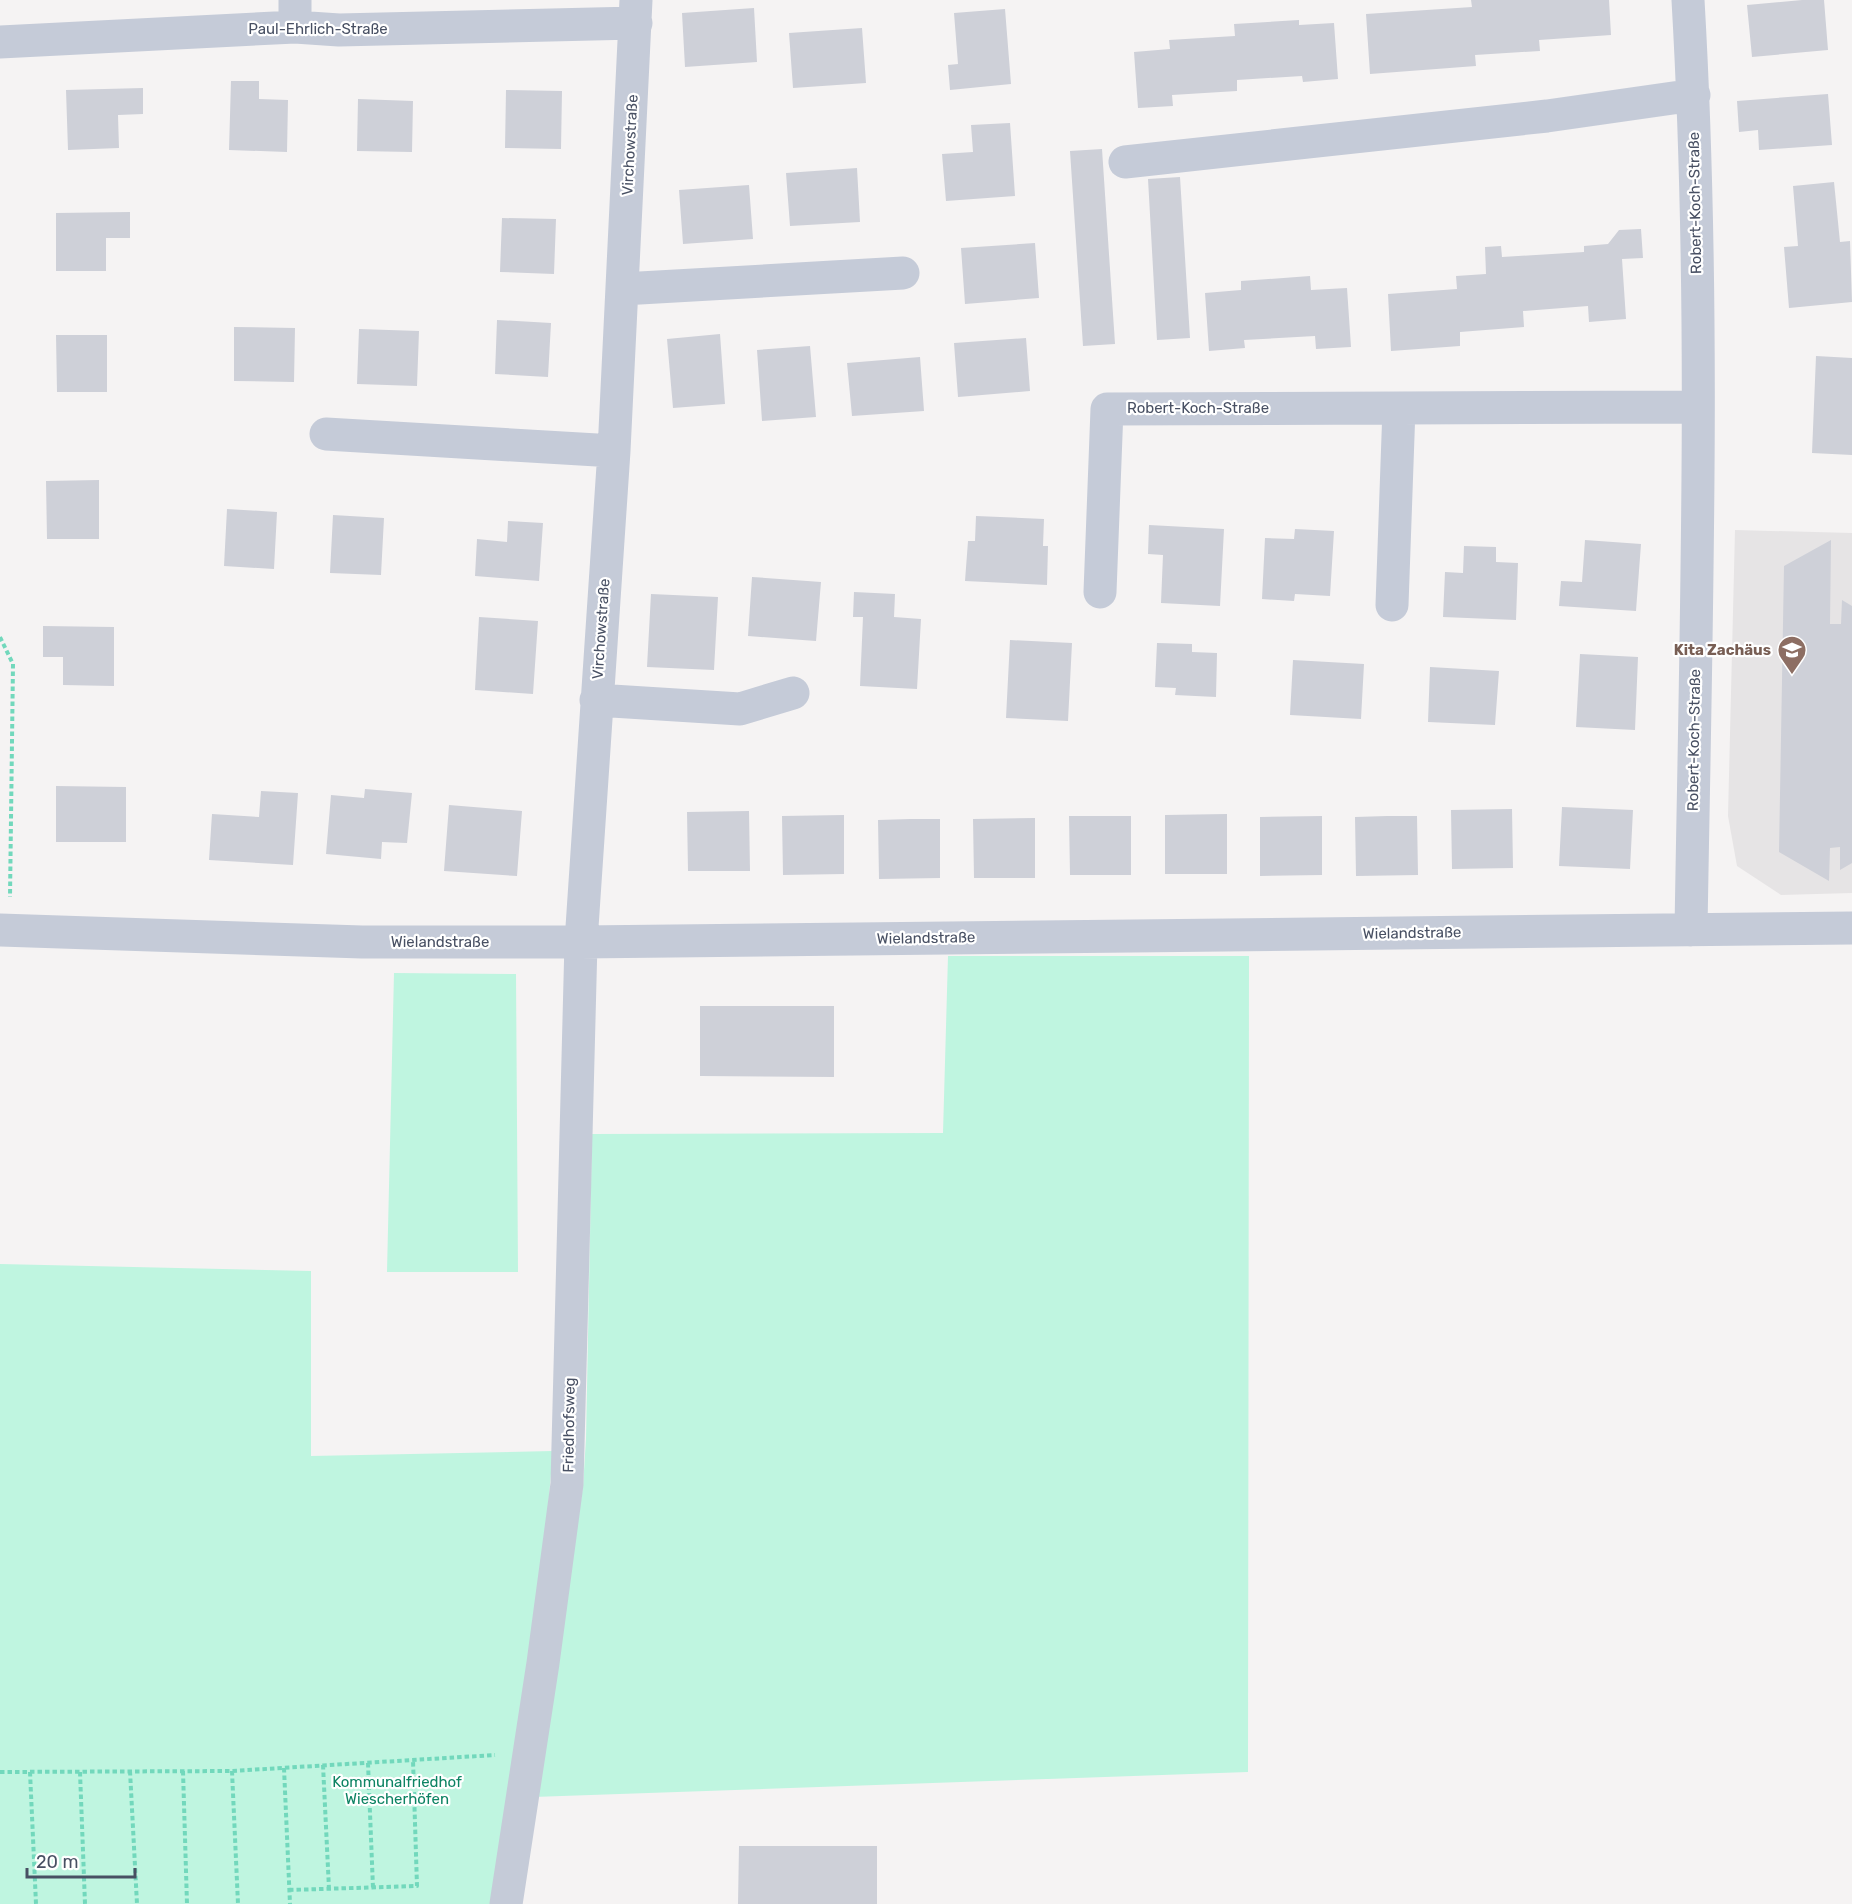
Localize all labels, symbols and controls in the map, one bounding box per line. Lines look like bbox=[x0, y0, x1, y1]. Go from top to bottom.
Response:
street label: Paul-Ehrlich-Straße bbox=[248, 20, 388, 38]
street label: Virchowstraße bbox=[618, 94, 642, 196]
street label: Robert-Koch-Straße bbox=[1685, 132, 1705, 274]
street label: Robert-Koch-Straße bbox=[1127, 399, 1269, 417]
street label: Virchowstraße bbox=[588, 578, 614, 680]
school or university icon: Kita Zachäus bbox=[1776, 634, 1808, 676]
place label: Kita Zachäus bbox=[1674, 641, 1771, 659]
street label: Robert-Koch-Straße bbox=[1684, 669, 1704, 811]
street label: Wielandstraße bbox=[1363, 923, 1461, 943]
street label: Wielandstraße bbox=[877, 928, 975, 948]
street label: Wielandstraße bbox=[391, 933, 489, 951]
street label: Friedhofsweg bbox=[559, 1377, 579, 1473]
park label: Kommunalfriedhof Wiescherhöfen bbox=[332, 1773, 462, 1808]
scale bar bbox=[27, 1841, 135, 1879]
text: 20 m bbox=[36, 1851, 78, 1873]

